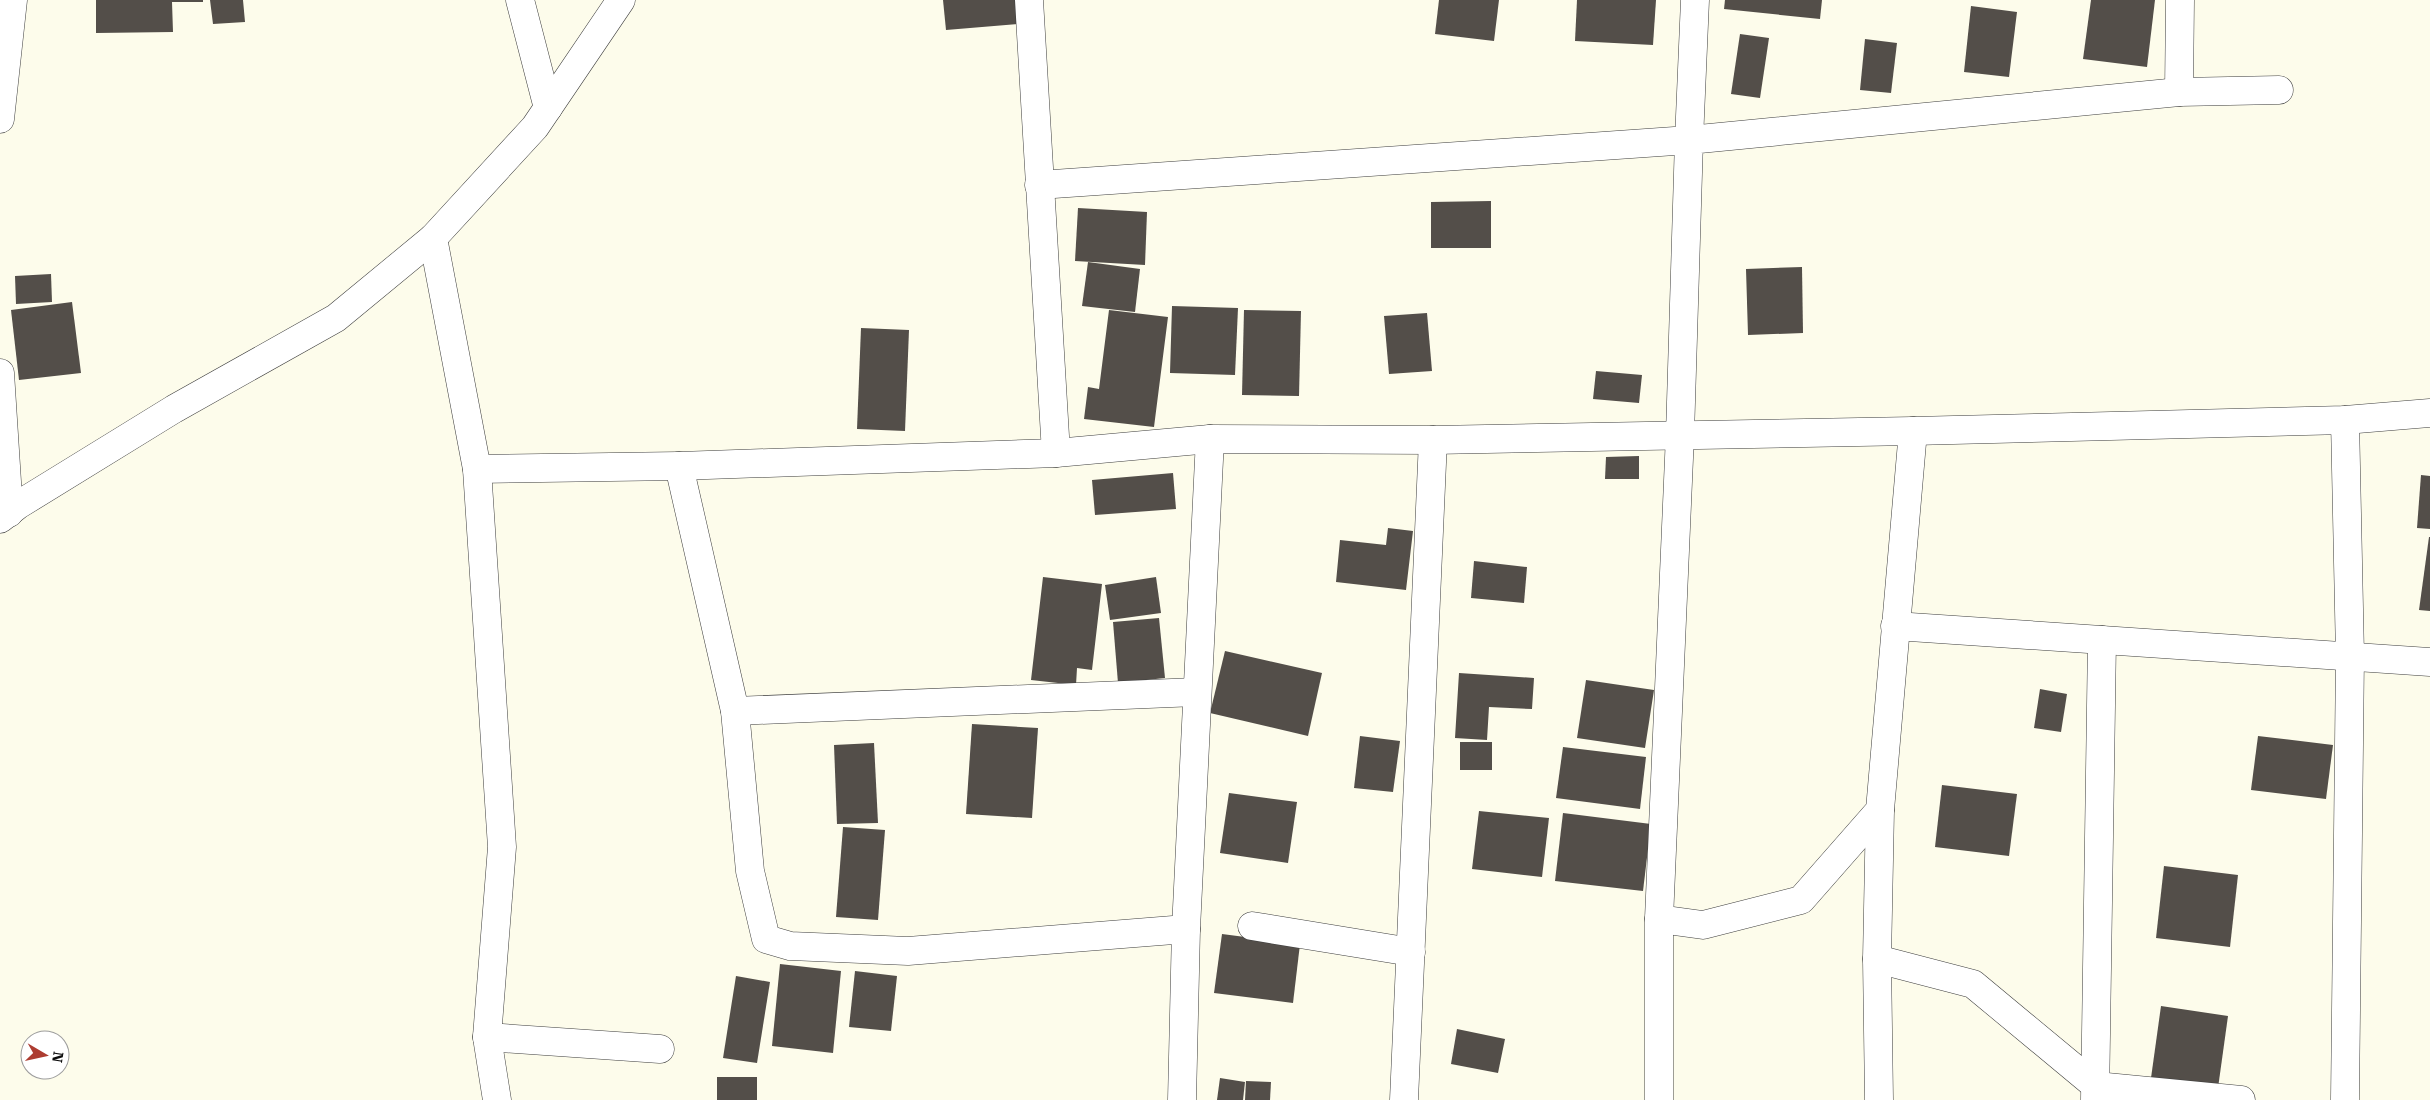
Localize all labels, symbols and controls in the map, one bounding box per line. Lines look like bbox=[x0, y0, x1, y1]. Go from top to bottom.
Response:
north arrow bbox=[20, 1030, 70, 1080]
text: N bbox=[49, 1050, 67, 1064]

